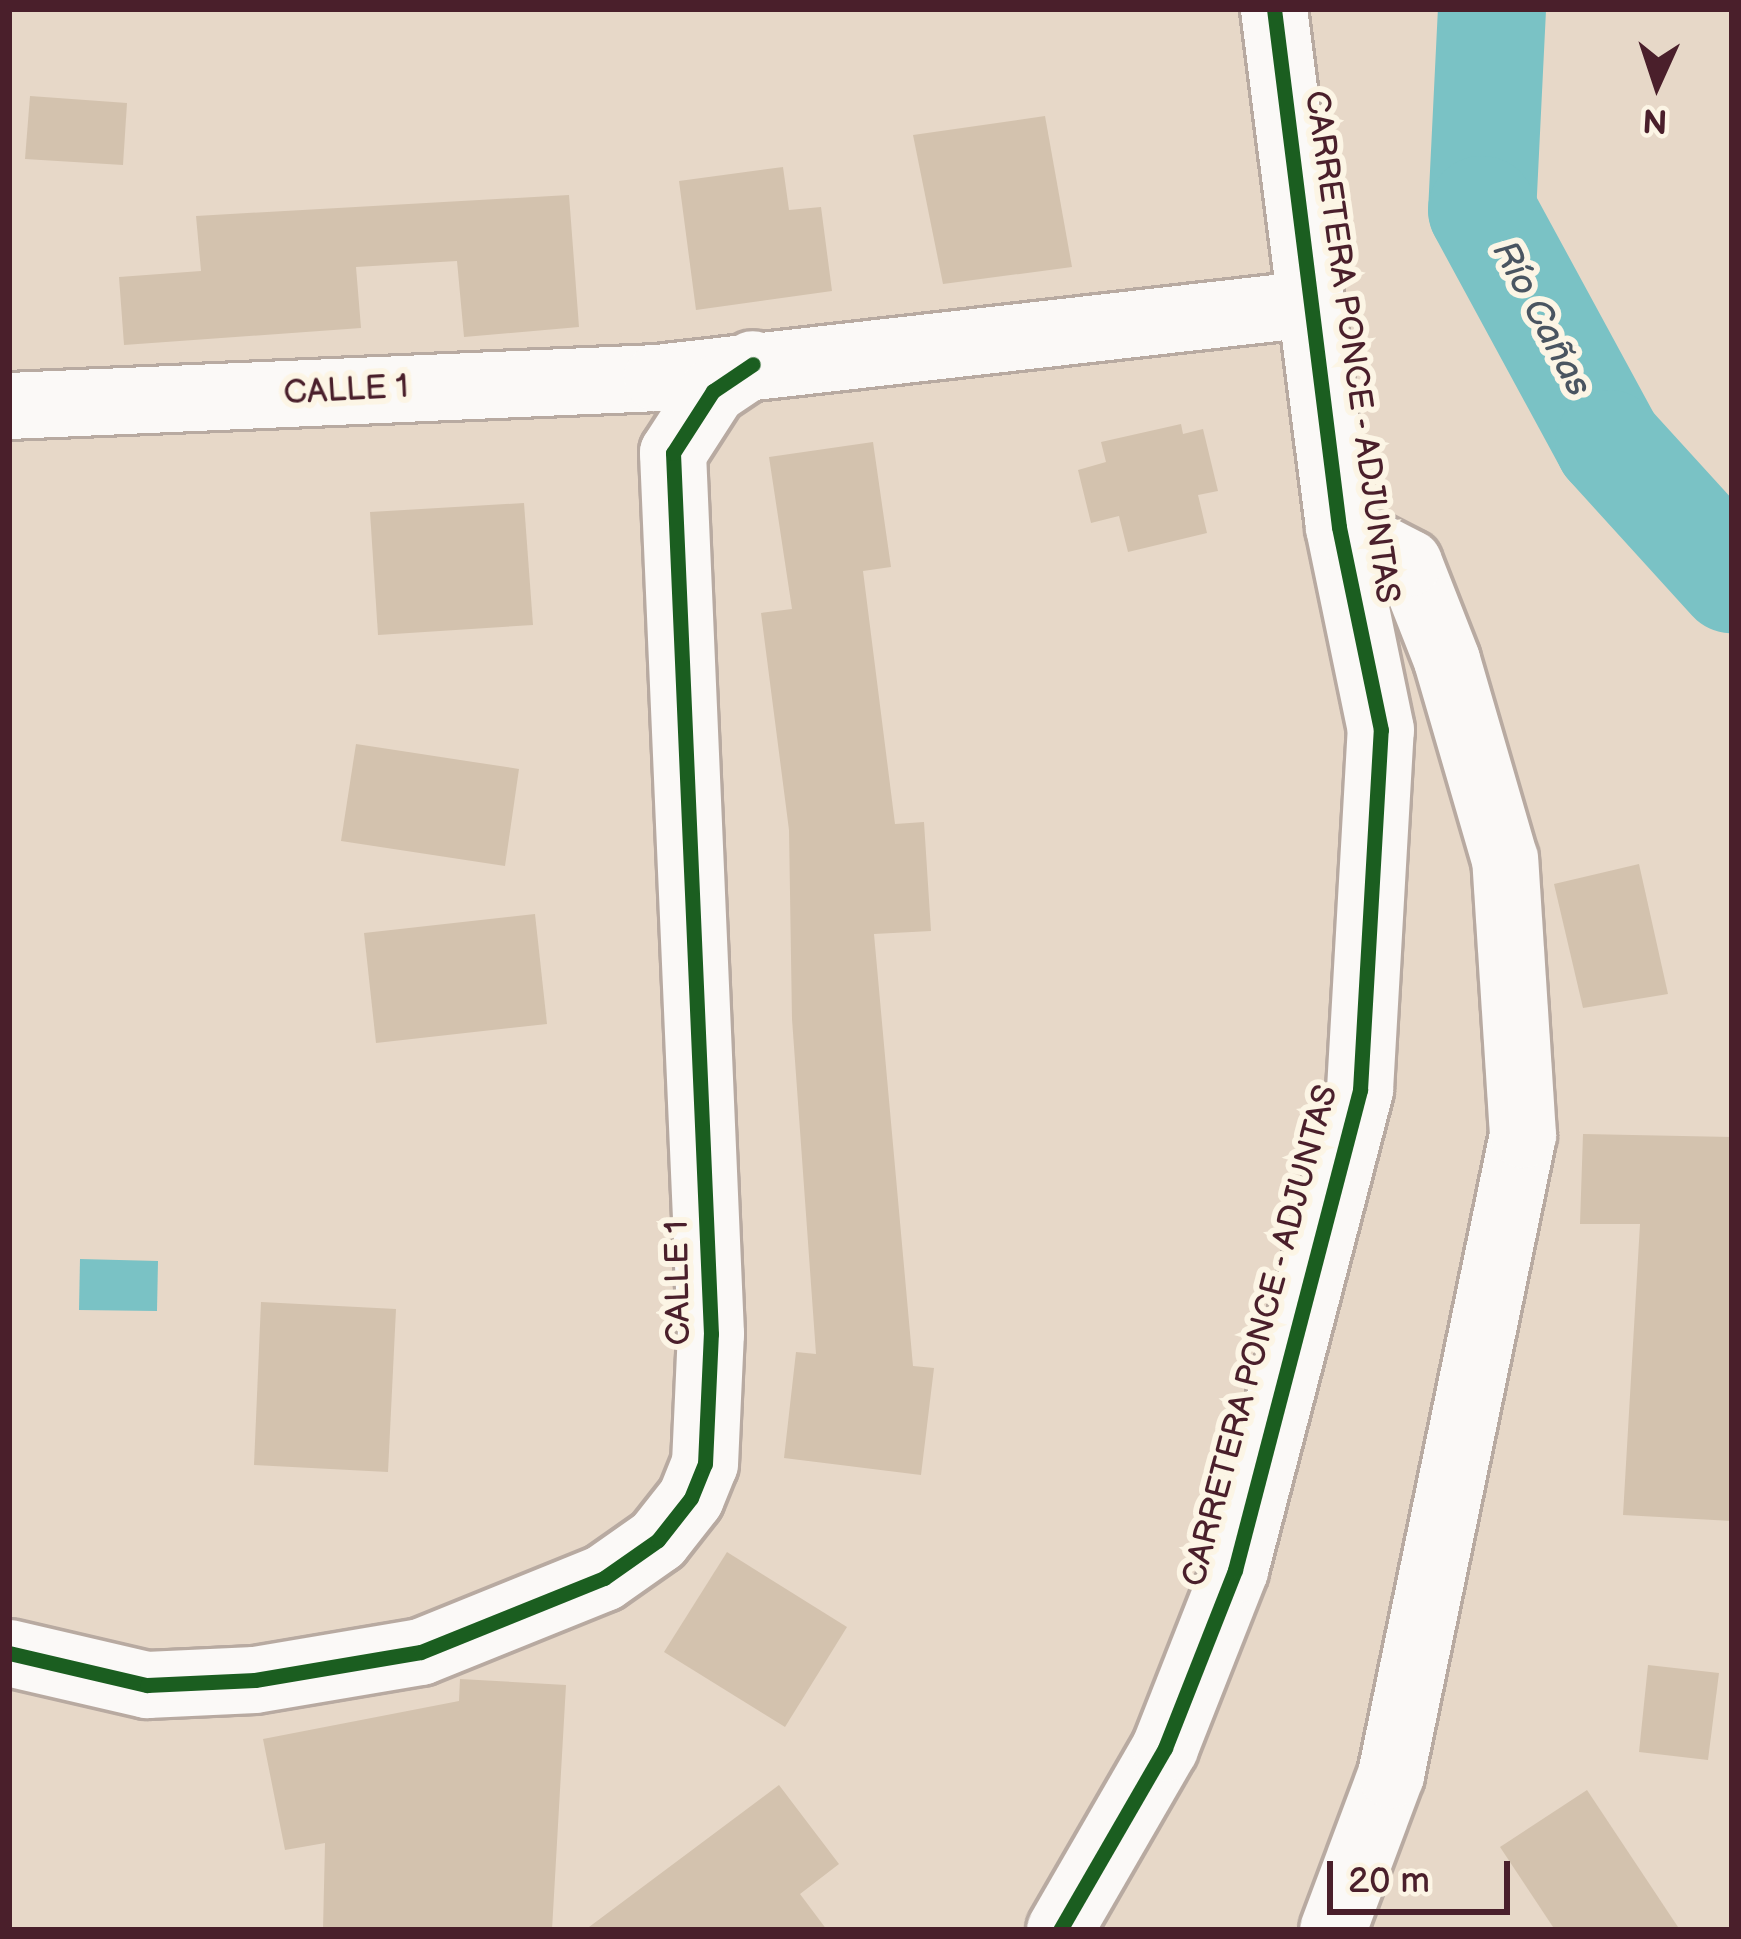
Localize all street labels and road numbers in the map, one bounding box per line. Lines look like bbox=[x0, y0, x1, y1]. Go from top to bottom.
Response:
street label: CARRETERA PONCE - ADJUNTAS bbox=[1295, 87, 1407, 607]
street label: CALLE 1 bbox=[283, 368, 409, 414]
street label: CARRETERA PONCE - ADJUNTAS bbox=[1175, 1080, 1347, 1592]
street label: CALLE 1 bbox=[658, 1220, 700, 1346]

